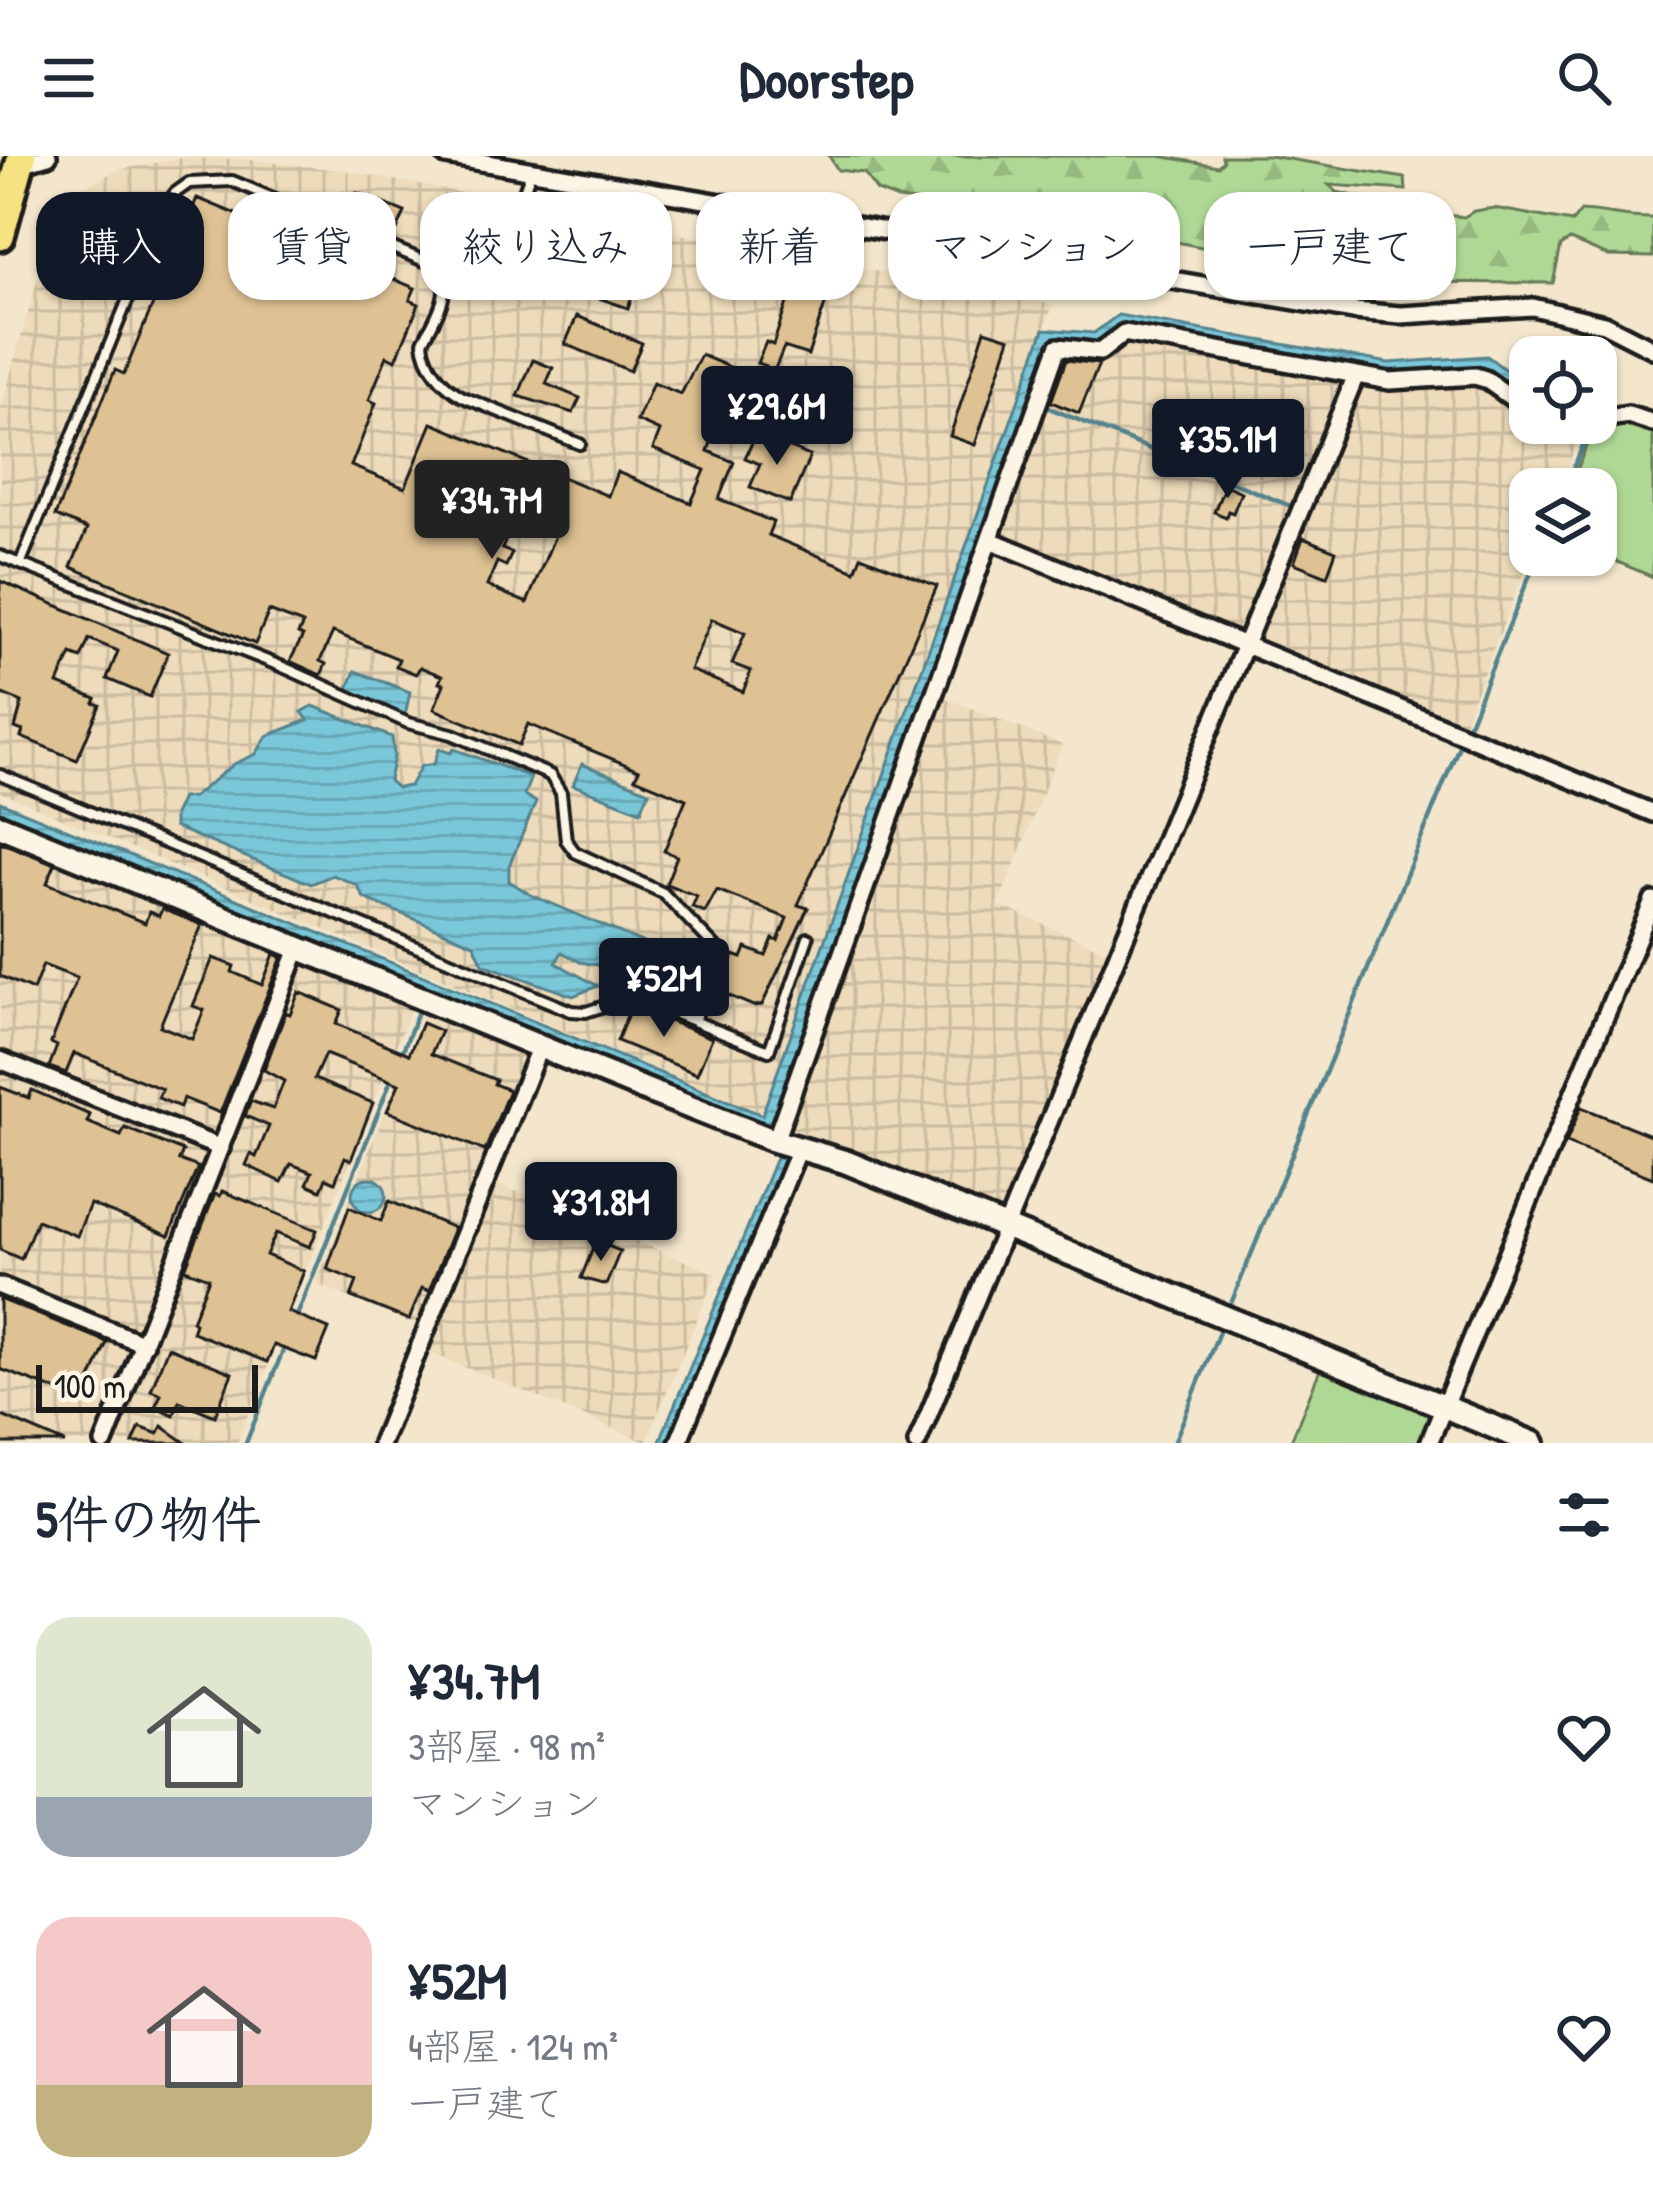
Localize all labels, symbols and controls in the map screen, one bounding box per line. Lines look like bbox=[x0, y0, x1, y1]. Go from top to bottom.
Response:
text: Doorstep bbox=[740, 42, 913, 115]
icon: menu bbox=[36, 45, 102, 111]
icon: search bbox=[1551, 45, 1617, 111]
chip: 購入 bbox=[36, 192, 204, 300]
chip: 賃貸 bbox=[228, 192, 396, 300]
chip: 絞り込み bbox=[420, 192, 672, 300]
chip: 新着 bbox=[696, 192, 864, 300]
chip: マンション bbox=[888, 192, 1180, 300]
chip: 一戸建て bbox=[1204, 192, 1456, 300]
map controls bbox=[1509, 336, 1617, 576]
button: locate bbox=[1509, 336, 1617, 444]
pin: ¥29.6M bbox=[679, 366, 875, 468]
text: ¥29.6M bbox=[728, 378, 826, 431]
pin: ¥35.1M bbox=[1130, 399, 1326, 501]
text: ¥35.1M bbox=[1179, 411, 1277, 464]
pin: ¥34.7M bbox=[394, 460, 590, 562]
button: layers bbox=[1509, 468, 1617, 576]
text: ¥34.7M bbox=[441, 472, 543, 525]
pin: ¥52M bbox=[593, 938, 735, 1040]
text: ¥52M bbox=[626, 950, 702, 1003]
pin: ¥31.8M bbox=[503, 1162, 699, 1264]
text: ¥31.8M bbox=[552, 1174, 650, 1227]
scale bar bbox=[36, 1359, 258, 1412]
text: 100 m bbox=[54, 1364, 126, 1408]
icon: filters bbox=[1551, 1482, 1617, 1548]
text: 5件の物件 bbox=[36, 1484, 262, 1553]
text: ¥34.7M bbox=[408, 1646, 540, 1715]
icon: home bbox=[132, 1665, 276, 1809]
icon: heart bbox=[1551, 1704, 1617, 1770]
text: 3部屋 · 98 m² bbox=[408, 1719, 605, 1772]
text: マンション bbox=[408, 1776, 601, 1829]
text: ¥52M bbox=[408, 1946, 507, 2015]
icon: home bbox=[132, 1965, 276, 2109]
icon: heart bbox=[1551, 2004, 1617, 2070]
text: 4部屋 · 124 m² bbox=[408, 2019, 618, 2072]
text: 一戸建て bbox=[408, 2076, 564, 2129]

